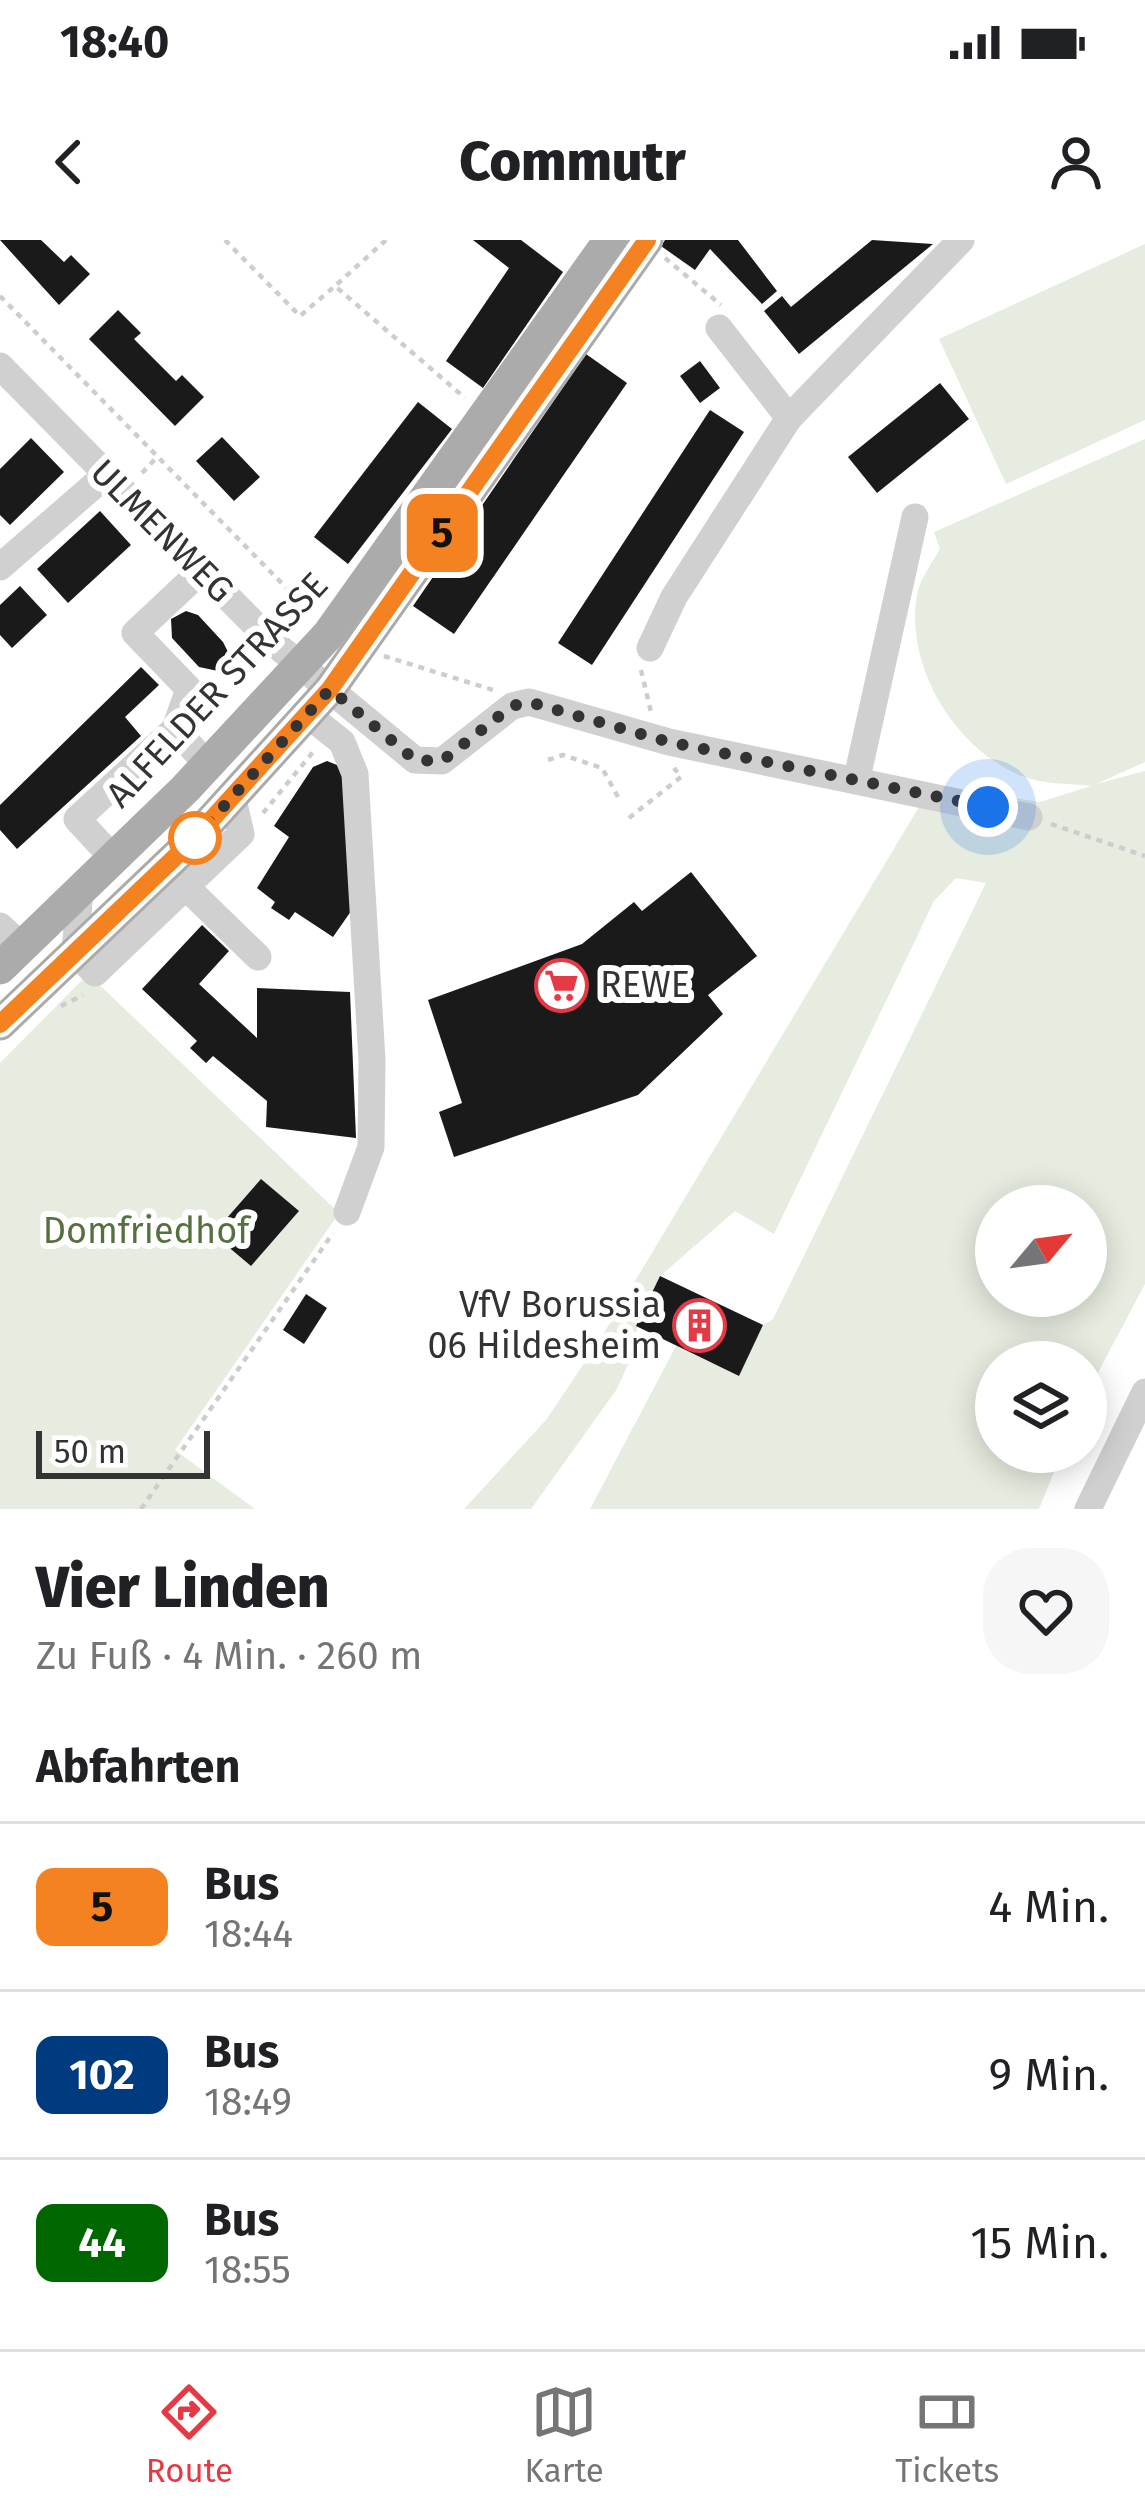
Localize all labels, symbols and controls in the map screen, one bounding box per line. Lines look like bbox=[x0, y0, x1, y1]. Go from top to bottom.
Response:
text: 18:40 bbox=[60, 15, 169, 69]
icon: back bbox=[36, 129, 102, 195]
icon: person bbox=[1043, 129, 1109, 195]
text: Commutr bbox=[459, 130, 686, 194]
street label: ULMENWEG bbox=[81, 450, 243, 612]
line badge: 5 bbox=[403, 494, 481, 572]
text: 5 bbox=[431, 508, 453, 558]
street label: ALFELDER STRASSE bbox=[97, 563, 337, 817]
your location bbox=[958, 777, 1018, 837]
unlabelled marker bbox=[170, 813, 220, 863]
supermarket icon: REWE bbox=[533, 957, 589, 1013]
place label: REWE bbox=[600, 963, 690, 1007]
north arrow bbox=[975, 1185, 1107, 1317]
map controls bbox=[975, 1185, 1107, 1473]
park label: Domfriedhof bbox=[43, 1209, 252, 1253]
place label: VfV Borussia 06 Hildesheim bbox=[428, 1283, 661, 1368]
building icon: VfV Borussia 06 Hildesheim bbox=[672, 1298, 728, 1354]
button: layers bbox=[975, 1341, 1107, 1473]
scale bar bbox=[36, 1425, 210, 1478]
text: 50 m bbox=[54, 1432, 126, 1472]
button: heart bbox=[983, 1548, 1109, 1674]
text: Vier Linden bbox=[36, 1554, 330, 1622]
text: Zu Fuß · 4 Min. · 260 m bbox=[36, 1633, 422, 1679]
text: Abfahrten bbox=[36, 1740, 240, 1794]
text: Bus bbox=[204, 1857, 279, 1911]
text: 4 Min. bbox=[988, 1880, 1109, 1934]
text: 5 bbox=[91, 1882, 113, 1932]
text: 18:44 bbox=[204, 1911, 293, 1957]
text: Bus bbox=[204, 2025, 279, 2079]
text: 9 Min. bbox=[989, 2048, 1109, 2102]
text: 102 bbox=[69, 2050, 135, 2100]
text: 18:49 bbox=[204, 2079, 292, 2125]
text: Bus bbox=[204, 2193, 279, 2247]
text: 15 Min. bbox=[970, 2216, 1109, 2270]
text: 44 bbox=[78, 2218, 126, 2268]
text: 18:55 bbox=[204, 2247, 291, 2293]
tab: Route bbox=[146, 2379, 233, 2491]
tab: Karte bbox=[524, 2379, 604, 2491]
tab: Tickets bbox=[895, 2379, 999, 2491]

